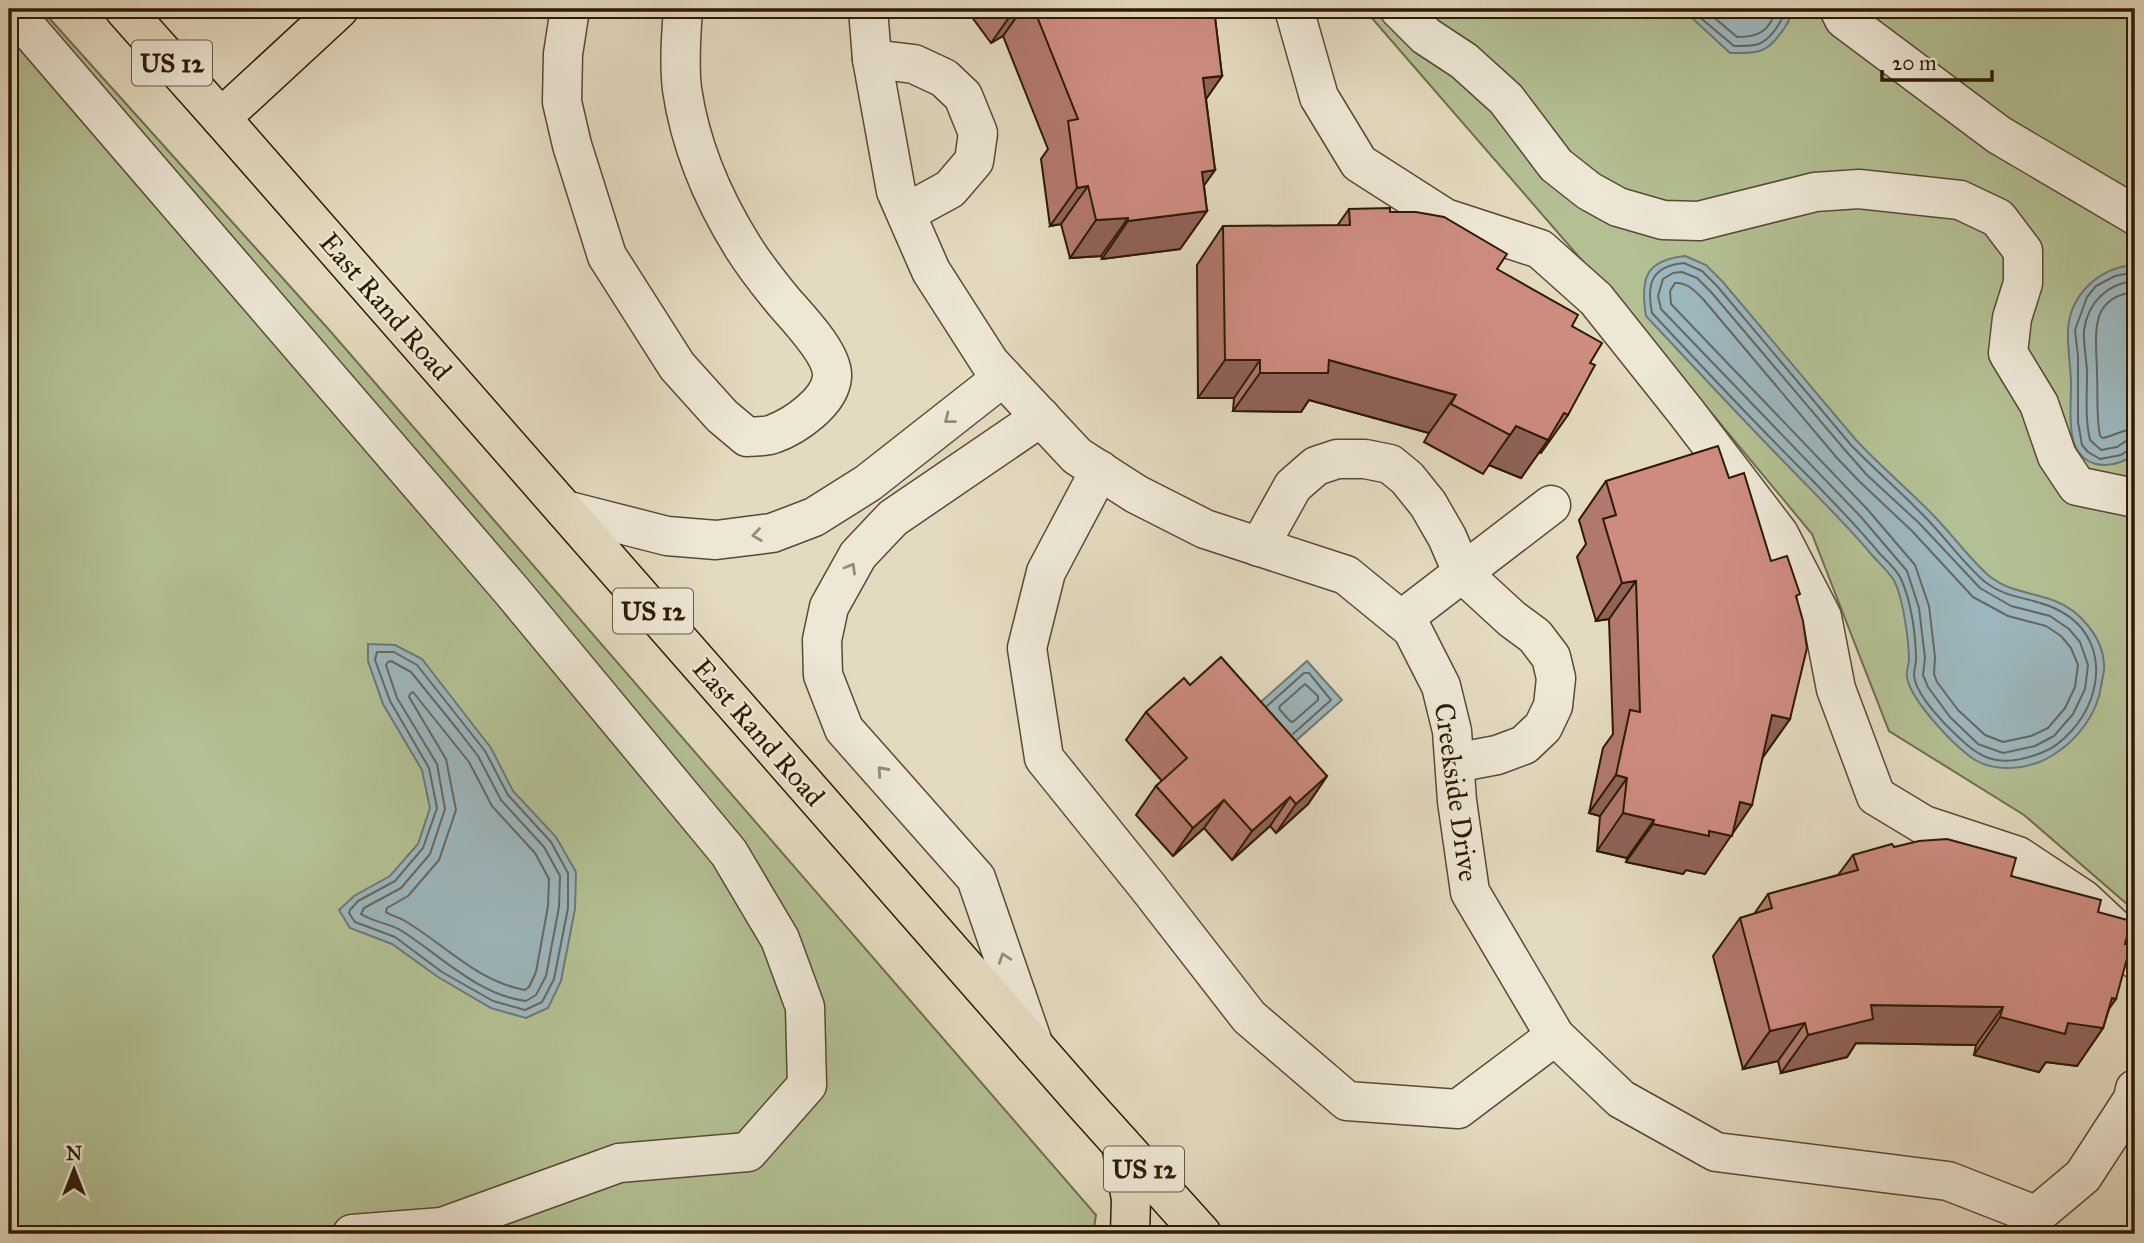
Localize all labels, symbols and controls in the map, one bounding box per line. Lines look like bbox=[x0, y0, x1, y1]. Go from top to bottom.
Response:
scale bar bbox=[1882, 38, 1992, 82]
road number: US 12 bbox=[132, 40, 212, 86]
text: 20 m bbox=[1892, 50, 1937, 76]
street label: East Rand Road bbox=[312, 225, 459, 387]
one-way arrow bbox=[945, 410, 957, 423]
one-way arrow bbox=[751, 527, 763, 542]
one-way arrow bbox=[842, 563, 855, 576]
road number: US 12 bbox=[613, 589, 693, 634]
street label: East Rand Road bbox=[685, 651, 832, 813]
street label: Creekside Drive bbox=[1427, 701, 1486, 884]
one-way arrow bbox=[878, 766, 890, 779]
one-way arrow bbox=[998, 953, 1012, 965]
north arrow bbox=[38, 1134, 108, 1204]
text: N bbox=[66, 1142, 82, 1165]
road number: US 12 bbox=[1104, 1146, 1184, 1192]

